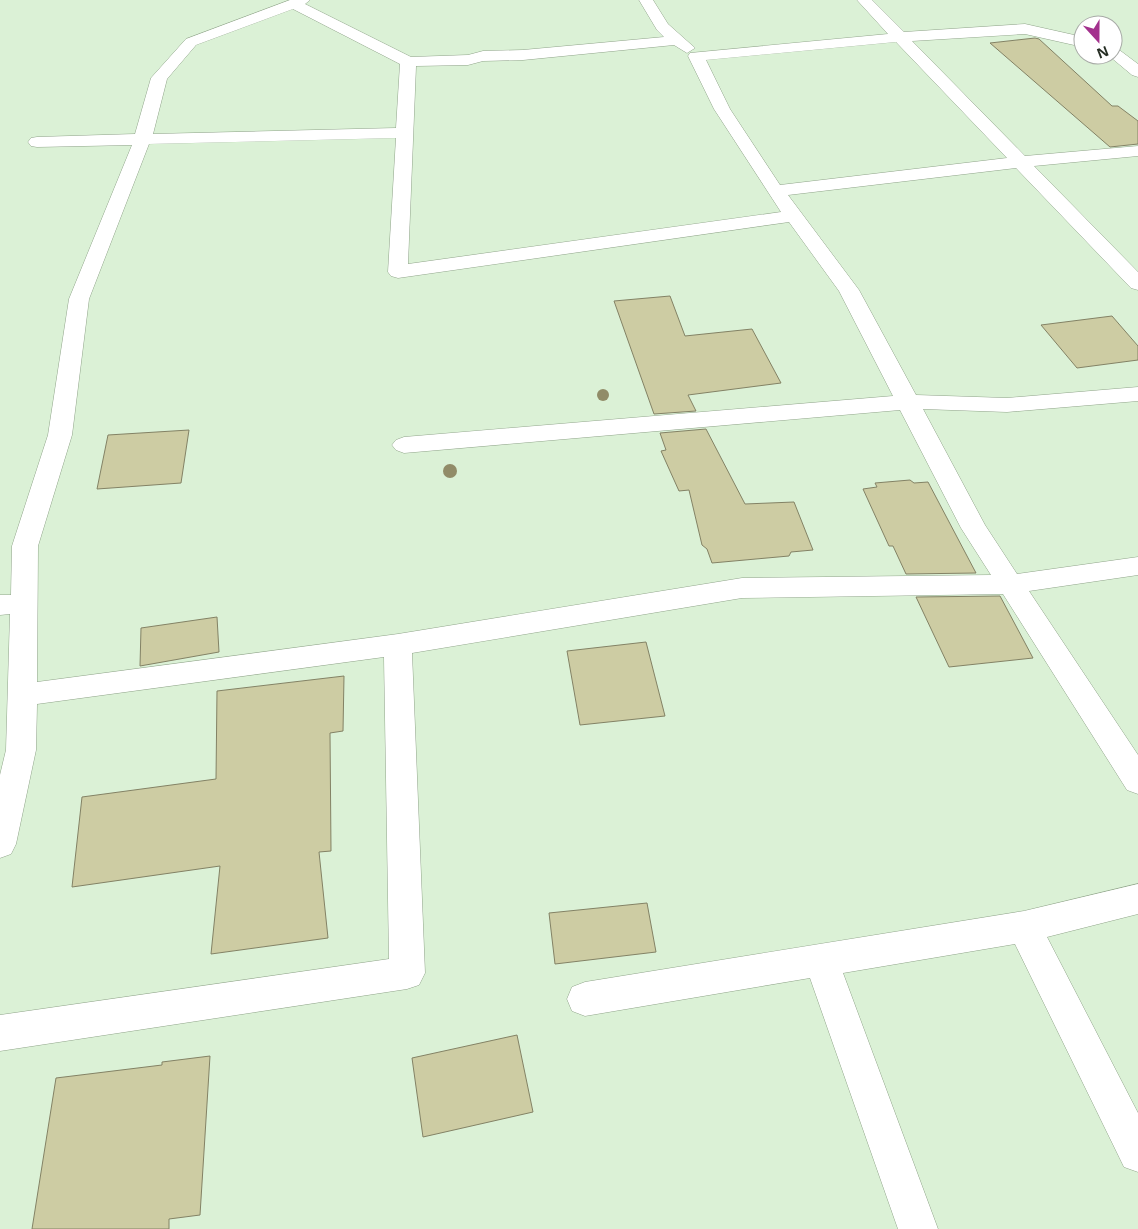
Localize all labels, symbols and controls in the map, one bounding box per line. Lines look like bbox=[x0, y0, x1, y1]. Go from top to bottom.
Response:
north arrow bbox=[1073, 15, 1123, 65]
text: N bbox=[1094, 42, 1112, 64]

